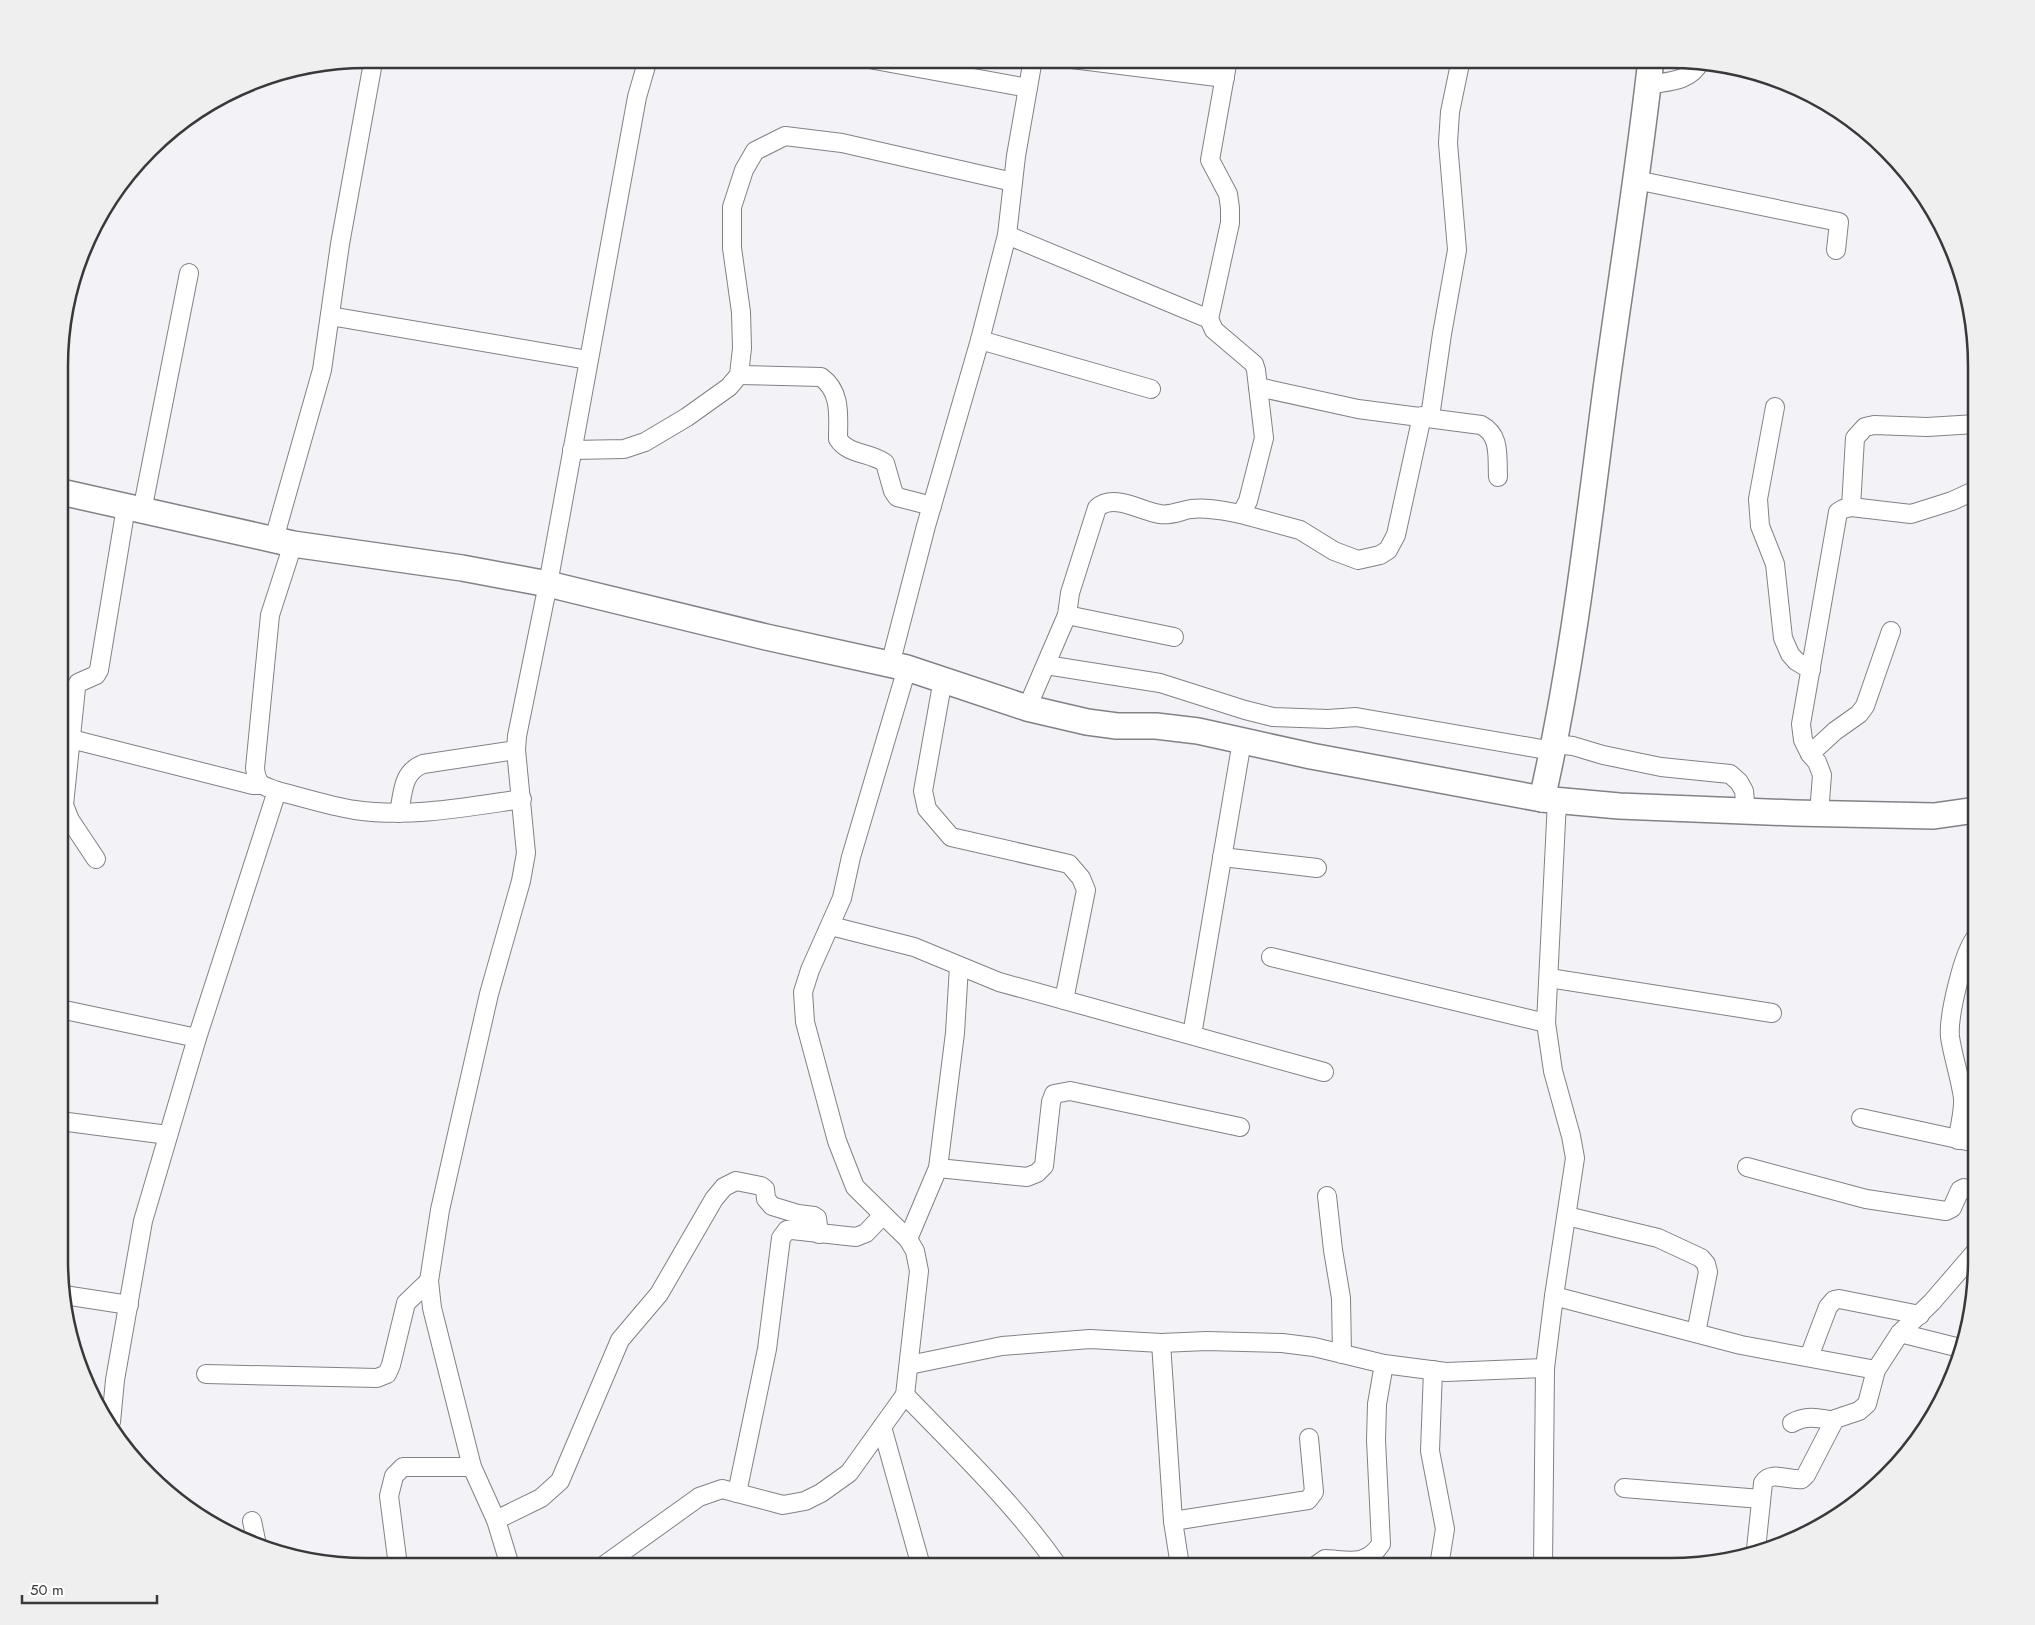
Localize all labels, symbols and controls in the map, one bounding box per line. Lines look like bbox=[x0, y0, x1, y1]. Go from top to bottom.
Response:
scale bar bbox=[22, 1572, 158, 1604]
text: 50 m bbox=[30, 1579, 64, 1601]

